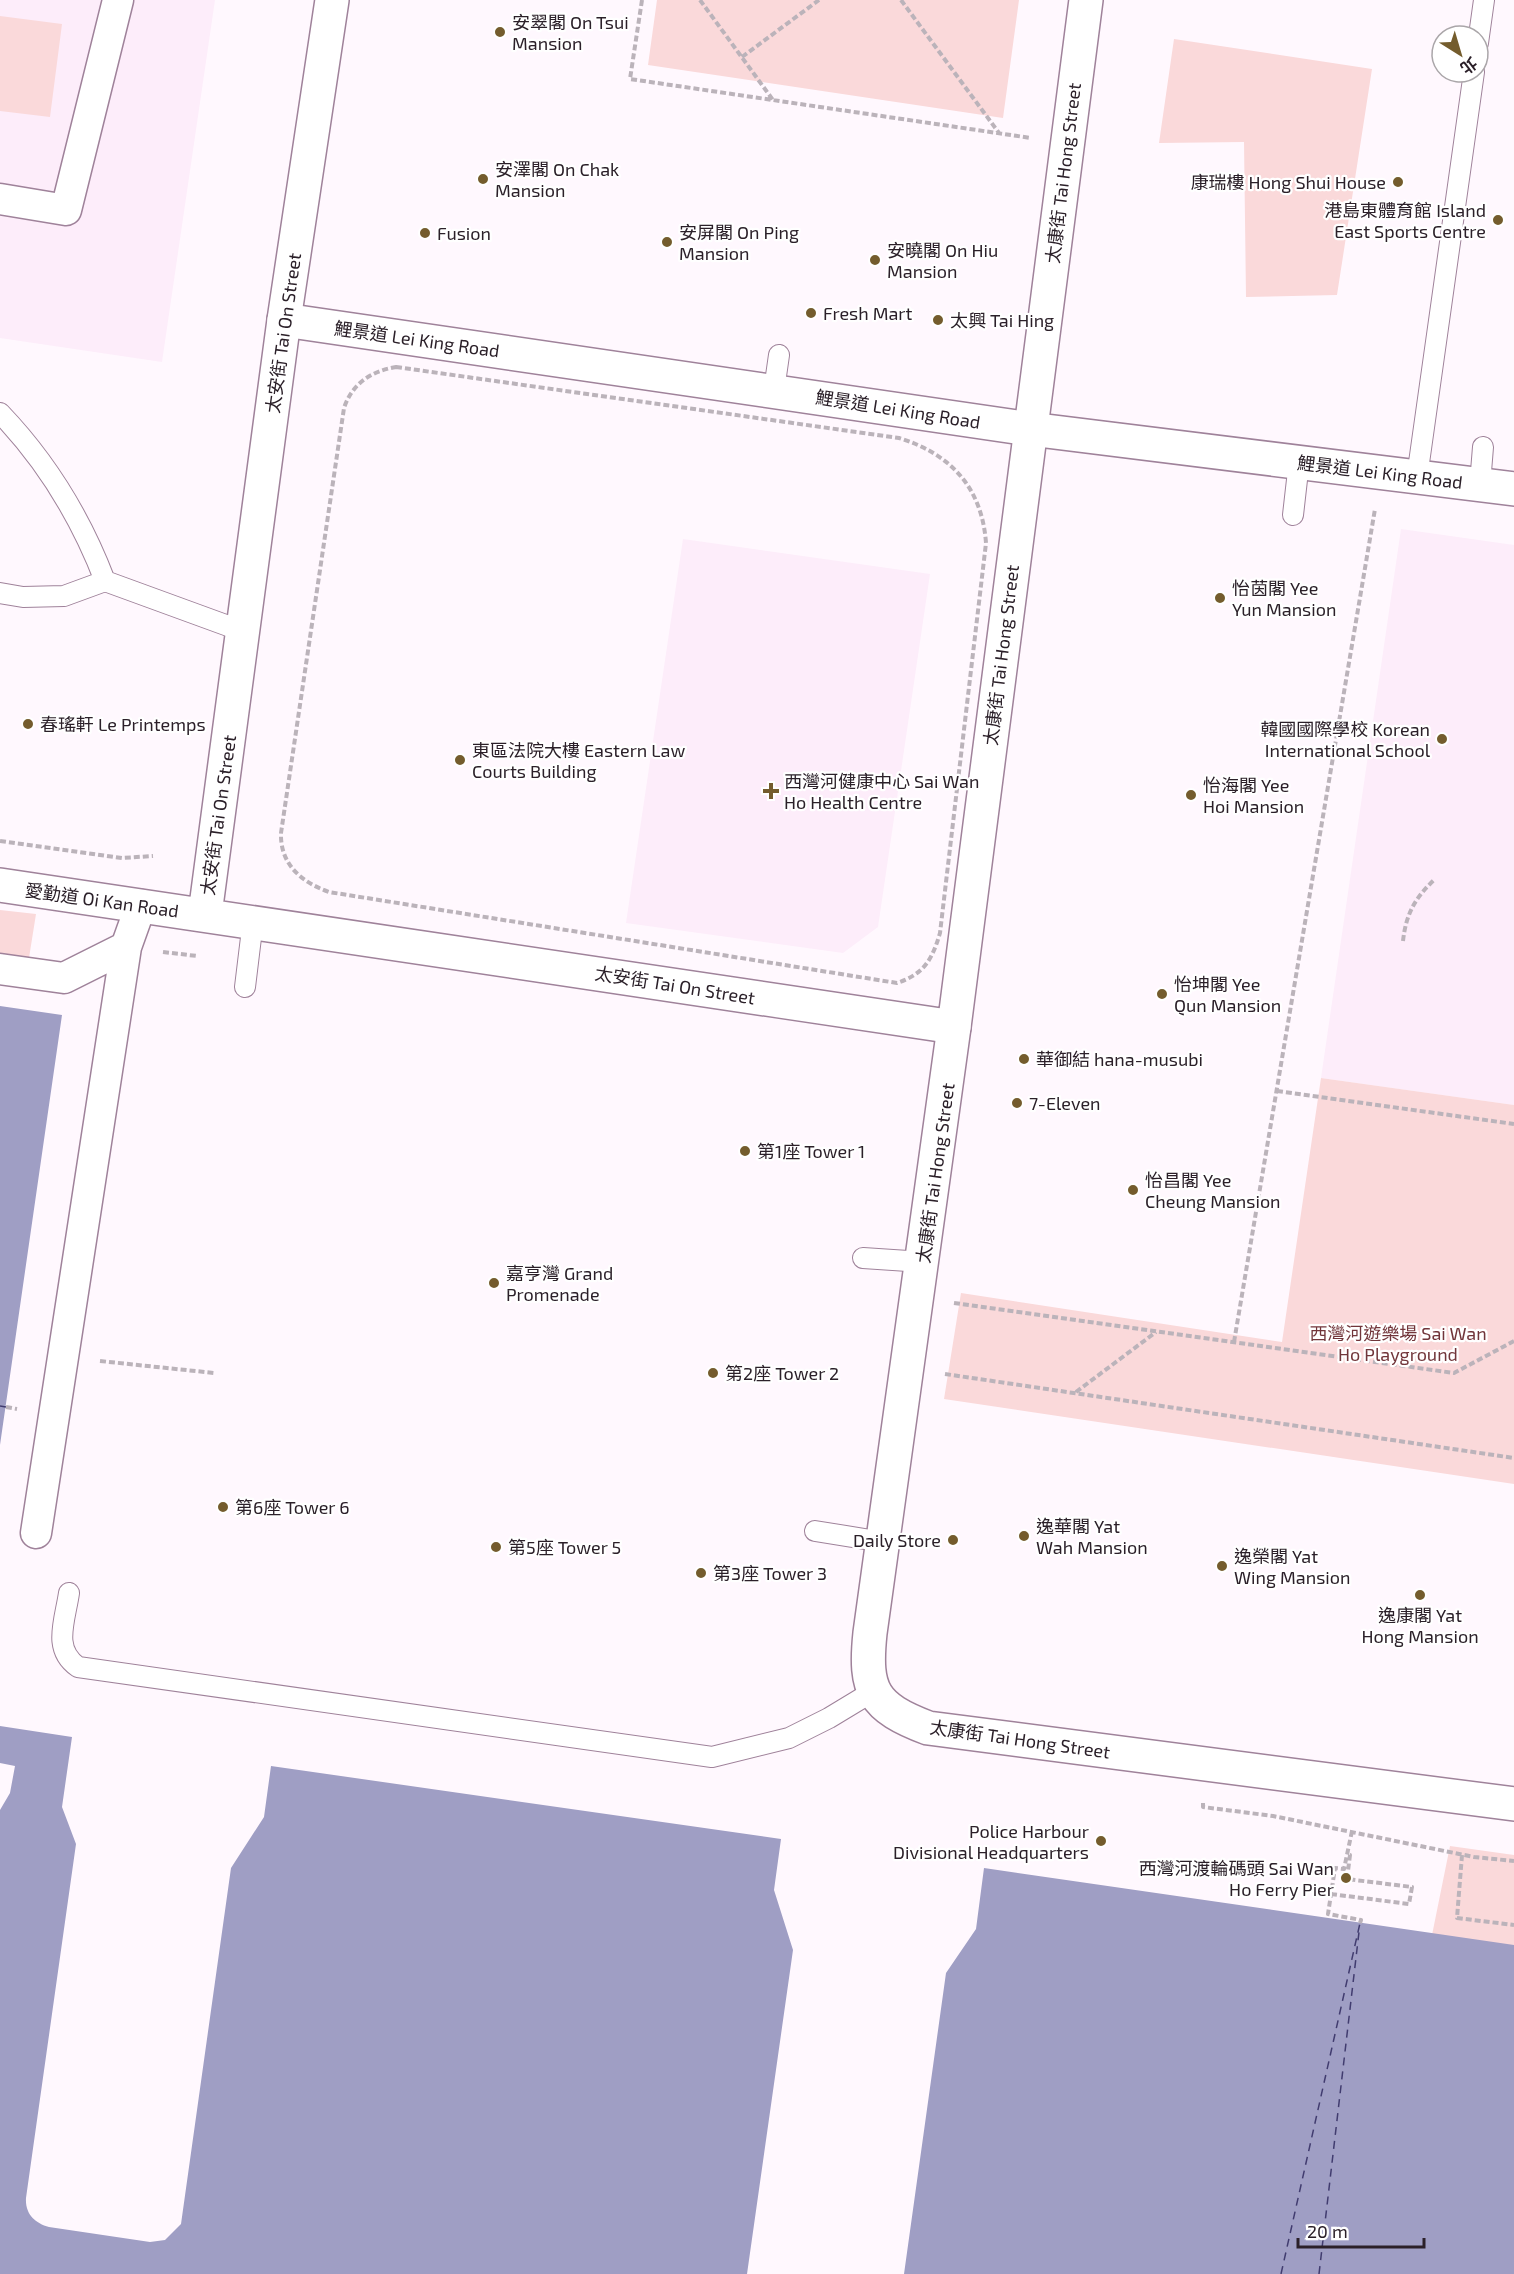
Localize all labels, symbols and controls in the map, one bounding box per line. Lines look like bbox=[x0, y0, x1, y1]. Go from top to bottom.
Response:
place label: 安翠閣 On Tsui Mansion bbox=[512, 11, 629, 54]
north arrow bbox=[1430, 24, 1490, 84]
marker: 安翠閣 On Tsui Mansion bbox=[493, 25, 507, 39]
text: 北 bbox=[1457, 54, 1481, 79]
street label: 太康街 Tai Hong Street bbox=[1041, 81, 1085, 265]
place label: 安澤閣 On Chak Mansion bbox=[495, 158, 619, 201]
place label: 康瑞樓 Hong Shui House bbox=[1191, 171, 1386, 193]
marker: 安澤閣 On Chak Mansion bbox=[476, 172, 490, 186]
marker: 康瑞樓 Hong Shui House bbox=[1391, 175, 1405, 189]
place label: 港島東體育館 Island East Sports Centre bbox=[1324, 199, 1486, 242]
marker: 港島東體育館 Island East Sports Centre bbox=[1491, 213, 1505, 227]
place label: 安屏閣 On Ping Mansion bbox=[679, 221, 799, 264]
place label: Fusion bbox=[437, 222, 491, 244]
marker: Fusion bbox=[418, 226, 432, 240]
marker: 安屏閣 On Ping Mansion bbox=[660, 235, 674, 249]
place label: 安曉閣 On Hiu Mansion bbox=[887, 239, 998, 282]
street label: 太安街 Tai On Street bbox=[261, 251, 305, 415]
marker: 安曉閣 On Hiu Mansion bbox=[868, 253, 882, 267]
place label: Fresh Mart bbox=[823, 302, 913, 324]
marker: Fresh Mart bbox=[804, 306, 818, 320]
place label: 太興 Tai Hing bbox=[950, 309, 1054, 331]
marker: 太興 Tai Hing bbox=[931, 313, 945, 327]
street label: 鯉景道 Lei King Road bbox=[333, 317, 501, 361]
street label: 鯉景道 Lei King Road bbox=[814, 385, 982, 433]
street label: 鯉景道 Lei King Road bbox=[1296, 451, 1464, 493]
street label: 太康街 Tai Hong Street bbox=[979, 563, 1023, 747]
place label: 怡茵閣 Yee Yun Mansion bbox=[1232, 577, 1336, 620]
marker: 怡茵閣 Yee Yun Mansion bbox=[1213, 591, 1227, 605]
place label: 春瑤軒 Le Printemps bbox=[40, 713, 206, 735]
marker: 春瑤軒 Le Printemps bbox=[21, 717, 35, 731]
place label: 韓國國際學校 Korean International School bbox=[1260, 718, 1431, 761]
marker: 韓國國際學校 Korean International School bbox=[1435, 732, 1449, 746]
street label: 太安街 Tai On Street bbox=[196, 733, 240, 897]
place label: 東區法院大樓 Eastern Law Courts Building bbox=[472, 739, 685, 782]
marker: 東區法院大樓 Eastern Law Courts Building bbox=[453, 753, 467, 767]
place label: 西灣河健康中心 Sai Wan Ho Health Centre bbox=[784, 770, 979, 813]
place label: 怡海閣 Yee Hoi Mansion bbox=[1203, 774, 1304, 817]
marker: 西灣河健康中心 Sai Wan Ho Health Centre bbox=[762, 782, 780, 800]
marker: 怡海閣 Yee Hoi Mansion bbox=[1184, 788, 1198, 802]
street label: 愛勤道 Oi Kan Road bbox=[24, 878, 180, 922]
street label: 太安街 Tai On Street bbox=[593, 961, 757, 1009]
place label: 怡坤閣 Yee Qun Mansion bbox=[1174, 973, 1281, 1016]
marker: 怡坤閣 Yee Qun Mansion bbox=[1155, 987, 1169, 1001]
place label: 華御結 hana-musubi bbox=[1036, 1048, 1203, 1070]
marker: 華御結 hana-musubi bbox=[1017, 1052, 1031, 1066]
street label: 太康街 Tai Hong Street bbox=[911, 1081, 959, 1265]
place label: 7-Eleven bbox=[1029, 1092, 1101, 1114]
marker: 7-Eleven bbox=[1010, 1096, 1024, 1110]
place label: 第1座 Tower 1 bbox=[757, 1140, 865, 1162]
marker: 第1座 Tower 1 bbox=[738, 1144, 752, 1158]
place label: 怡昌閣 Yee Cheung Mansion bbox=[1145, 1169, 1281, 1212]
marker: 怡昌閣 Yee Cheung Mansion bbox=[1126, 1183, 1140, 1197]
place label: 嘉亨灣 Grand Promenade bbox=[506, 1262, 613, 1305]
marker: 嘉亨灣 Grand Promenade bbox=[487, 1276, 501, 1290]
park label: 西灣河遊樂場 Sai Wan Ho Playground bbox=[1309, 1322, 1487, 1365]
place label: 第2座 Tower 2 bbox=[725, 1362, 839, 1384]
marker: 第2座 Tower 2 bbox=[706, 1366, 720, 1380]
place label: 第6座 Tower 6 bbox=[235, 1496, 350, 1518]
marker: 第6座 Tower 6 bbox=[216, 1500, 230, 1514]
place label: 逸華閣 Yat Wah Mansion bbox=[1036, 1515, 1148, 1558]
place label: Daily Store bbox=[853, 1529, 941, 1551]
marker: 逸華閣 Yat Wah Mansion bbox=[1017, 1529, 1031, 1543]
marker: Daily Store bbox=[946, 1533, 960, 1547]
place label: 第5座 Tower 5 bbox=[508, 1536, 621, 1558]
marker: 第5座 Tower 5 bbox=[489, 1540, 503, 1554]
place label: 逸榮閣 Yat Wing Mansion bbox=[1234, 1545, 1350, 1588]
marker: 逸榮閣 Yat Wing Mansion bbox=[1215, 1559, 1229, 1573]
place label: 第3座 Tower 3 bbox=[713, 1562, 827, 1584]
marker: 第3座 Tower 3 bbox=[694, 1566, 708, 1580]
marker: 逸康閣 Yat Hong Mansion bbox=[1413, 1588, 1427, 1602]
place label: 逸康閣 Yat Hong Mansion bbox=[1361, 1604, 1479, 1647]
street label: 太康街 Tai Hong Street bbox=[928, 1715, 1112, 1763]
place label: Police Harbour Divisional Headquarters bbox=[893, 1820, 1089, 1863]
marker: Police Harbour Divisional Headquarters bbox=[1094, 1834, 1108, 1848]
place label: 西灣河渡輪碼頭 Sai Wan Ho Ferry Pier bbox=[1139, 1857, 1334, 1900]
marker: 西灣河渡輪碼頭 Sai Wan Ho Ferry Pier bbox=[1339, 1871, 1353, 1885]
scale bar bbox=[1298, 2211, 1424, 2249]
text: 20 m bbox=[1307, 2220, 1348, 2242]

